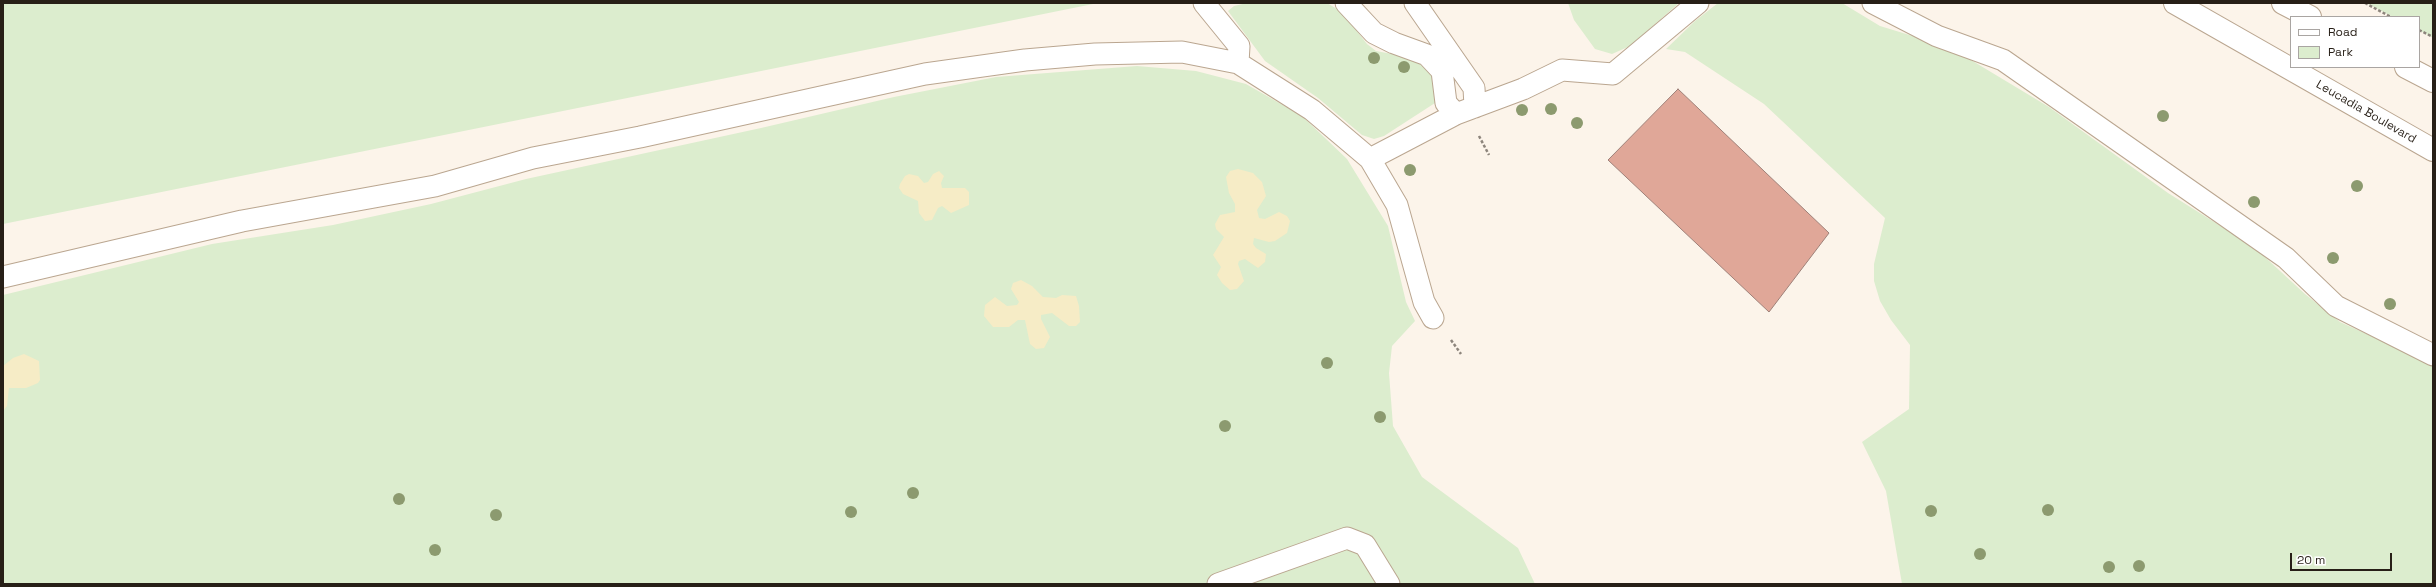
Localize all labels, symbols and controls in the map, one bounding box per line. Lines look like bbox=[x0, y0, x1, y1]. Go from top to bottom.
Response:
legend bbox=[2290, 16, 2420, 68]
text: Road bbox=[2328, 24, 2357, 40]
text: Park bbox=[2328, 44, 2353, 60]
street label: Leucadia Boulevard bbox=[2313, 77, 2419, 147]
scale bar bbox=[2292, 545, 2394, 571]
text: 20 m bbox=[2297, 552, 2325, 568]

